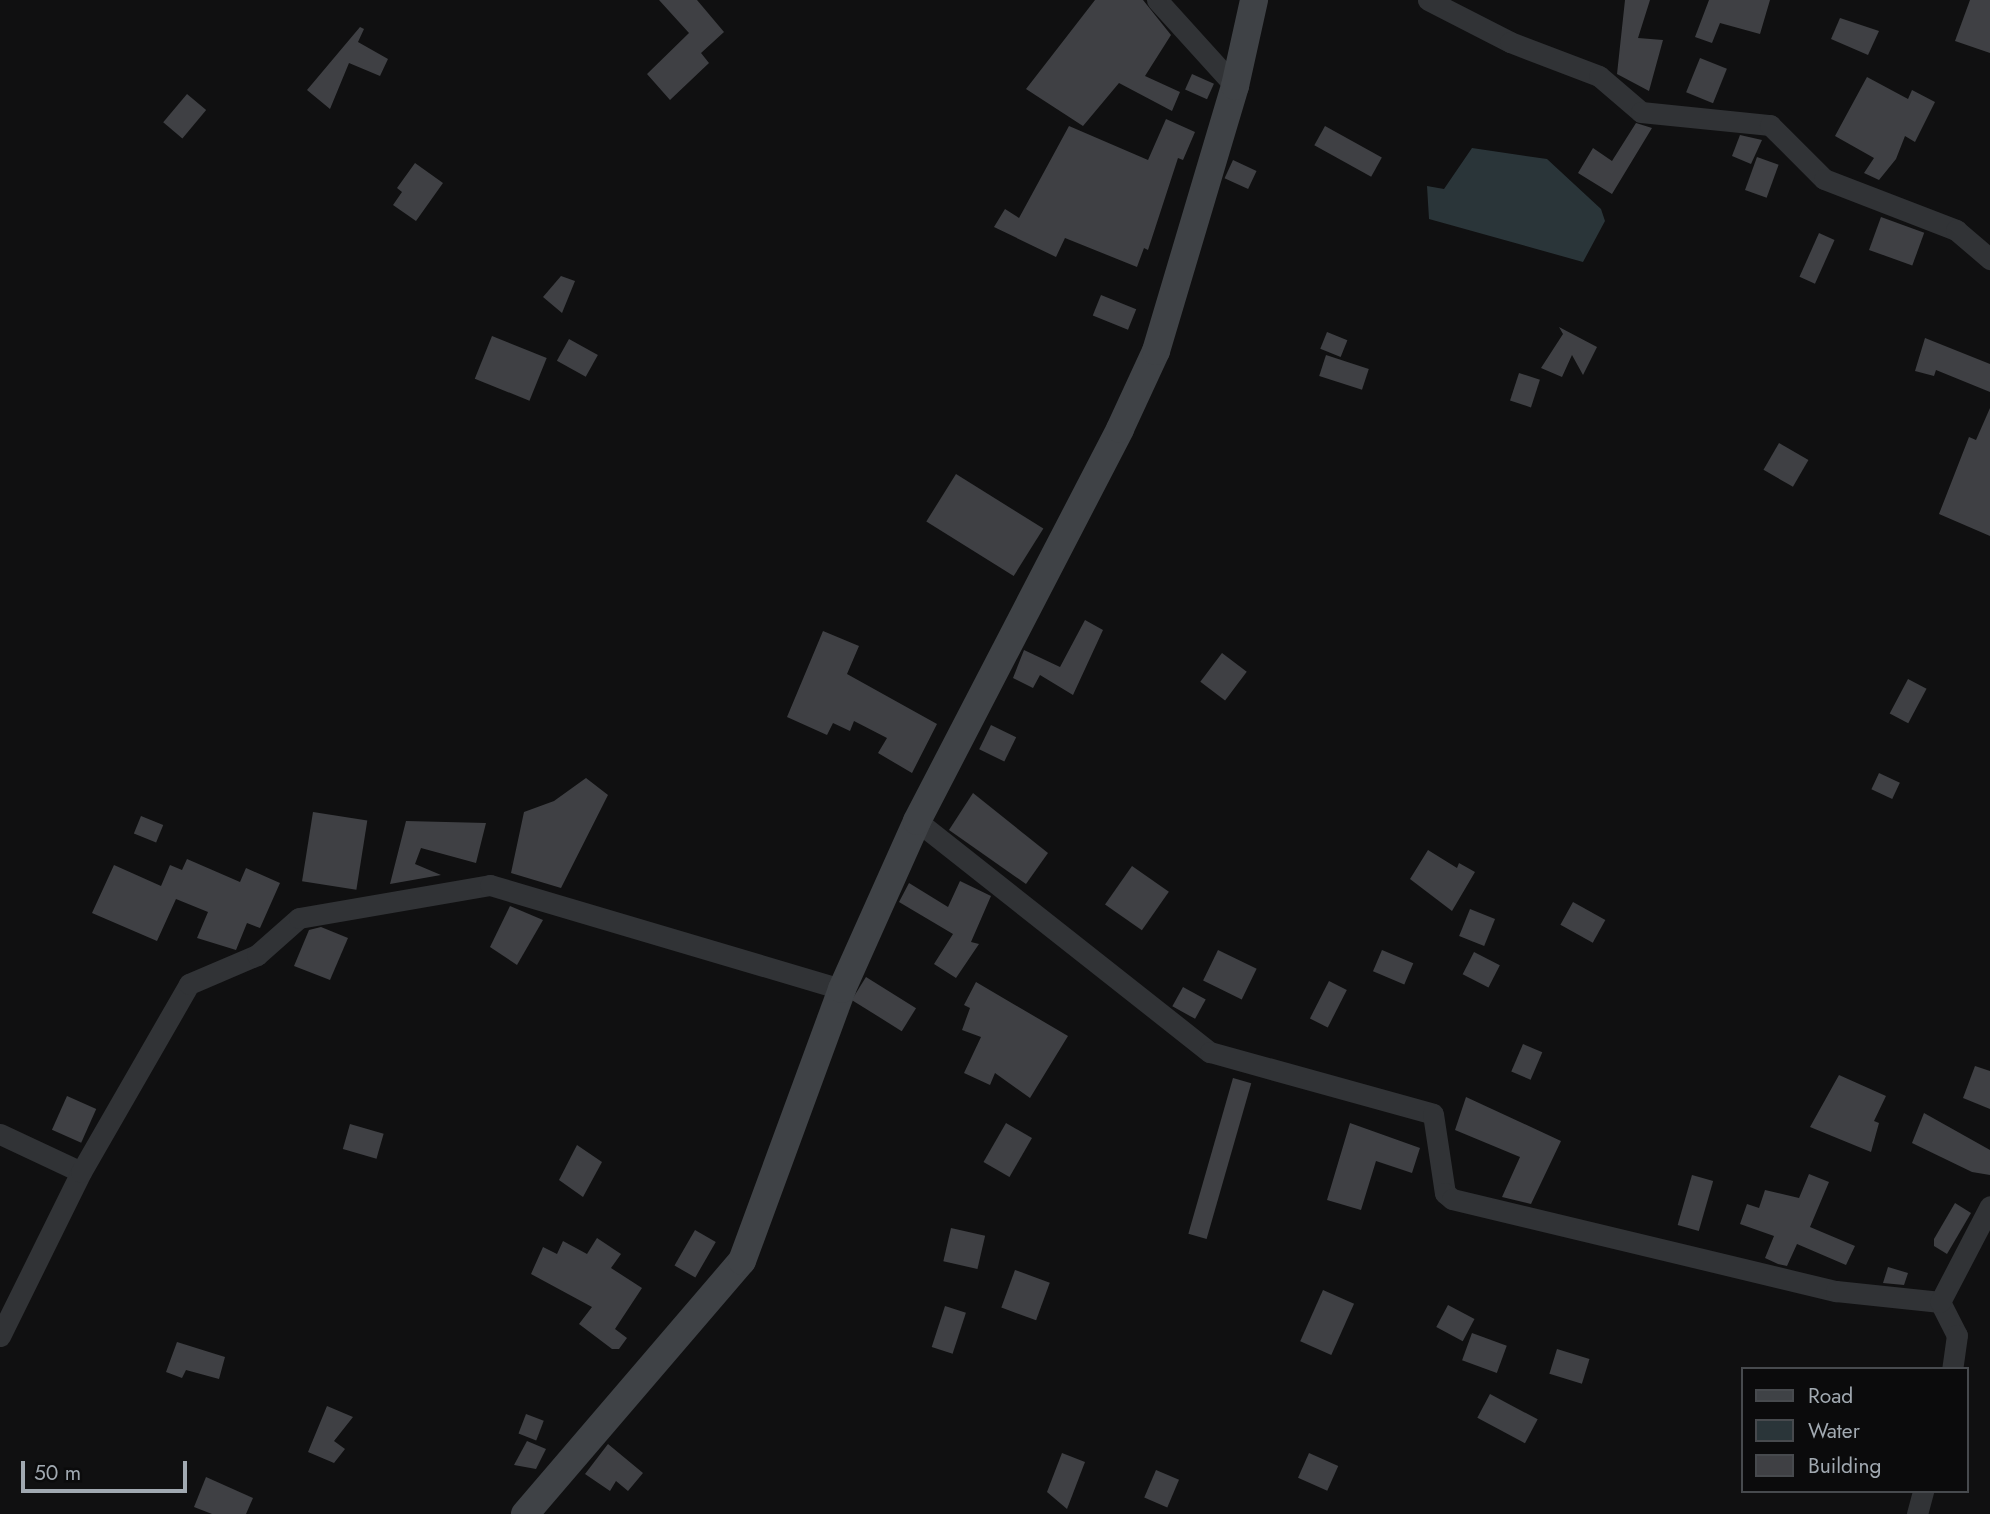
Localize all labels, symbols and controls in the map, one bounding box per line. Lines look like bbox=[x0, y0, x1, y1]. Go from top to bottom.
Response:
legend bbox=[1742, 1367, 1969, 1493]
text: Road bbox=[1808, 1381, 1853, 1411]
text: Water bbox=[1808, 1416, 1860, 1446]
scale bar bbox=[24, 1448, 191, 1492]
text: Building bbox=[1808, 1451, 1881, 1481]
text: 50 m bbox=[34, 1458, 81, 1488]

